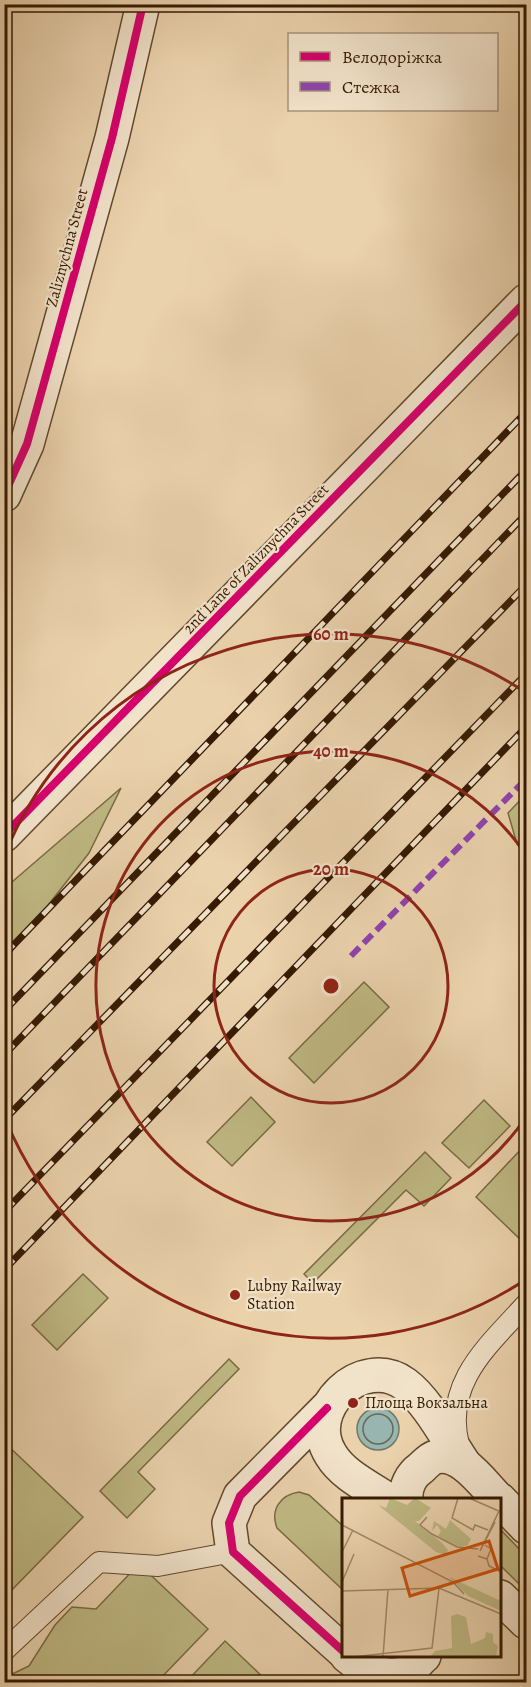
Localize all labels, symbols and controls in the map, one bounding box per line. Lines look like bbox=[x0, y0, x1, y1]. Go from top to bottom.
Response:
legend bbox=[288, 33, 498, 111]
text: Велодоріжка bbox=[342, 45, 443, 69]
text: Стежка bbox=[342, 75, 401, 99]
street label: Zaliznychna Street bbox=[41, 186, 93, 310]
street label: 2nd Lane of Zaliznychna Street bbox=[178, 479, 334, 639]
text: 60 m bbox=[313, 622, 349, 646]
text: 40 m bbox=[313, 739, 349, 763]
text: 20 m bbox=[313, 857, 349, 881]
centre of rings bbox=[321, 976, 341, 996]
place label: Lubny Railway Station bbox=[247, 1275, 342, 1315]
marker: Lubny Railway Station bbox=[228, 1288, 242, 1302]
place label: Площа Вокзальна bbox=[365, 1392, 488, 1414]
marker: Площа Вокзальна bbox=[346, 1396, 360, 1410]
inset map bbox=[342, 1498, 501, 1657]

